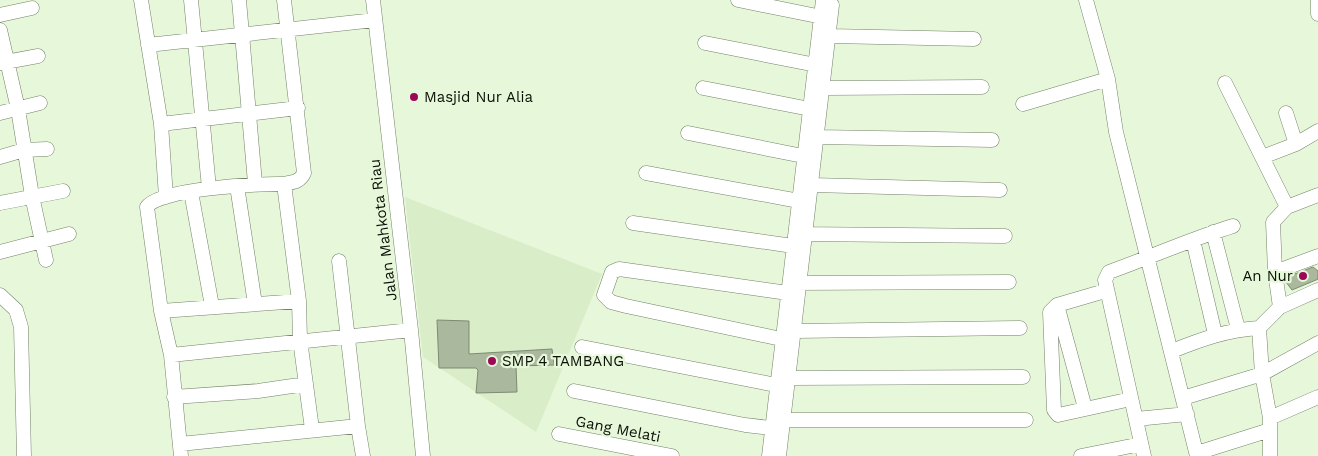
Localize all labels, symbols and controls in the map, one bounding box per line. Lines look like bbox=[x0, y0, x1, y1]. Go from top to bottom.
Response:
place label: Masjid Nur Alia bbox=[424, 88, 534, 106]
marker: Masjid Nur Alia bbox=[408, 91, 420, 103]
street label: Jalan Mahkota Riau bbox=[365, 158, 401, 302]
place label: An Nur bbox=[1242, 267, 1293, 285]
marker: An Nur bbox=[1297, 270, 1309, 282]
place label: SMP 4 TAMBANG bbox=[502, 352, 624, 370]
marker: SMP 4 TAMBANG bbox=[486, 355, 498, 367]
street label: Gang Melati bbox=[574, 412, 662, 446]

